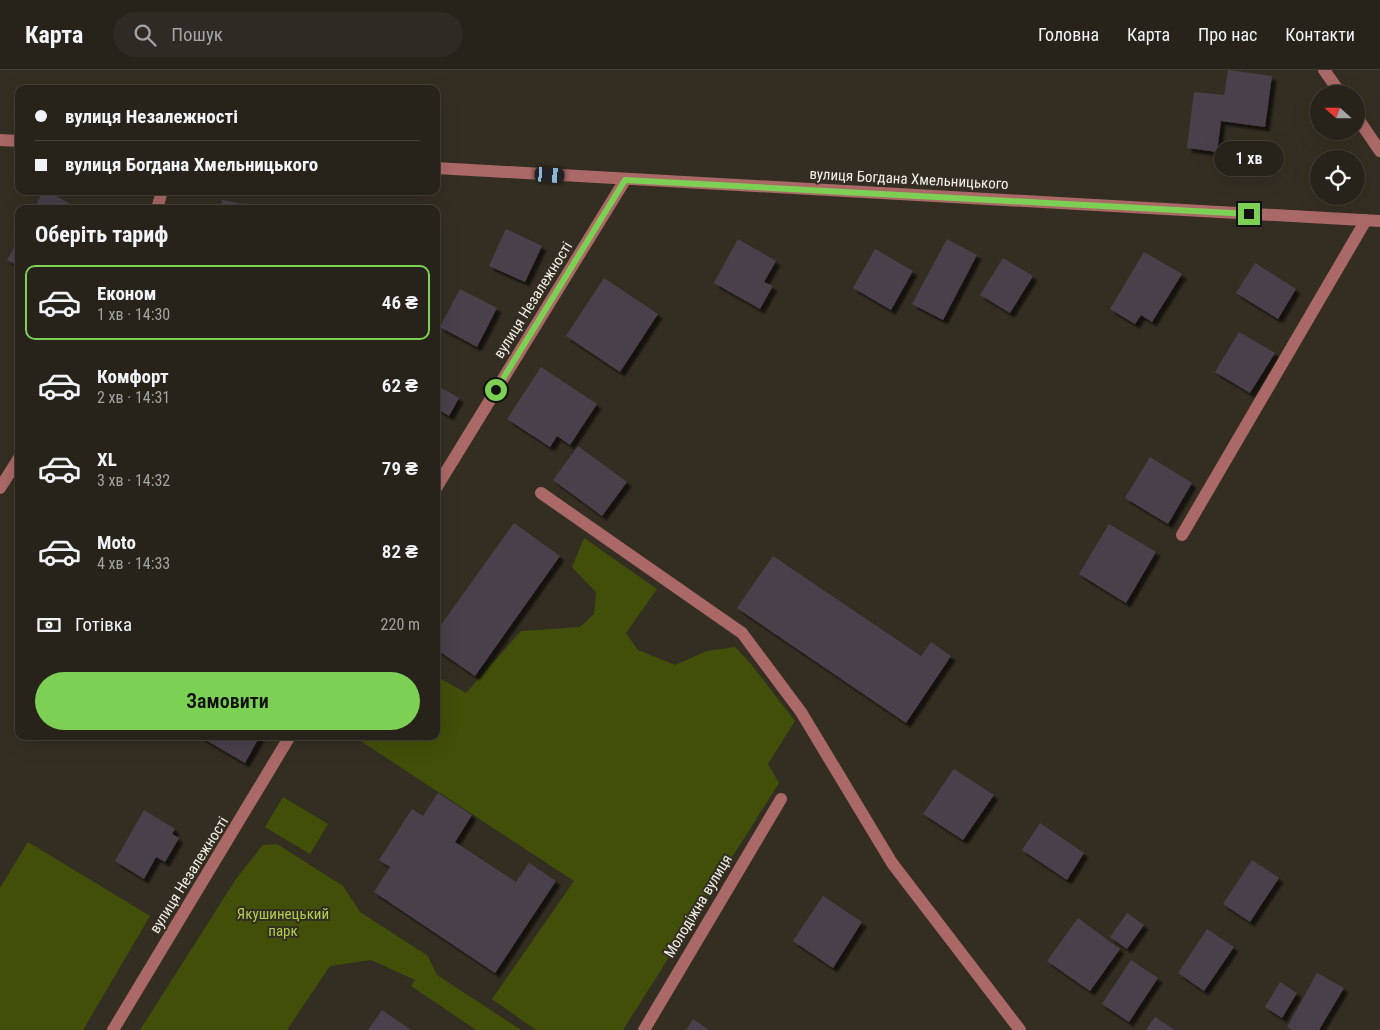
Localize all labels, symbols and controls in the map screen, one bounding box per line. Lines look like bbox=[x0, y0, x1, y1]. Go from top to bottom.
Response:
search box bbox=[113, 12, 463, 57]
text: Карта bbox=[25, 21, 83, 49]
icon: search bbox=[131, 21, 159, 49]
text: Пошук bbox=[171, 23, 223, 46]
text: Головна bbox=[1038, 24, 1099, 45]
text: Карта bbox=[1127, 24, 1170, 45]
text: Про нас bbox=[1198, 24, 1257, 45]
text: Контакти bbox=[1285, 24, 1355, 45]
north arrow bbox=[1310, 85, 1365, 140]
map controls bbox=[1310, 85, 1365, 205]
text: вулиця Незалежності bbox=[65, 105, 238, 128]
callout: 1 хв bbox=[1214, 142, 1284, 176]
text: 1 хв bbox=[1236, 149, 1262, 168]
button: locate bbox=[1310, 150, 1365, 205]
text: вулиця Богдана Хмельницького bbox=[65, 153, 318, 176]
street label: вулиця Богдана Хмельницького bbox=[809, 165, 1009, 193]
car bbox=[534, 166, 565, 184]
route end bbox=[1238, 203, 1260, 225]
text: Оберіть тариф bbox=[35, 222, 168, 247]
street label: вулиця Незалежності bbox=[490, 238, 576, 362]
icon: car bbox=[37, 280, 82, 325]
text: Економ bbox=[97, 282, 156, 305]
text: 46 ₴ bbox=[382, 291, 418, 314]
text: 1 хв · 14:30 bbox=[97, 305, 170, 324]
icon: car bbox=[37, 363, 82, 408]
text: Комфорт bbox=[97, 365, 169, 388]
text: 62 ₴ bbox=[382, 374, 418, 397]
route start bbox=[485, 379, 507, 401]
text: 2 хв · 14:31 bbox=[97, 388, 170, 407]
icon: car bbox=[37, 446, 82, 491]
text: XL bbox=[97, 448, 117, 471]
text: 79 ₴ bbox=[382, 457, 418, 480]
text: 3 хв · 14:32 bbox=[97, 471, 170, 490]
icon: car bbox=[37, 529, 82, 574]
text: Moto bbox=[97, 531, 136, 554]
text: 82 ₴ bbox=[382, 540, 418, 563]
text: 4 хв · 14:33 bbox=[97, 554, 170, 573]
icon: cash bbox=[35, 611, 63, 639]
text: Готівка bbox=[75, 613, 132, 636]
text: 220 m bbox=[381, 615, 420, 634]
button: Замовити bbox=[35, 672, 420, 730]
street label: вулиця Незалежності bbox=[146, 813, 232, 937]
street label: Молодіжна вулиця bbox=[660, 851, 736, 961]
park label: Якушинецький парк bbox=[237, 905, 329, 940]

